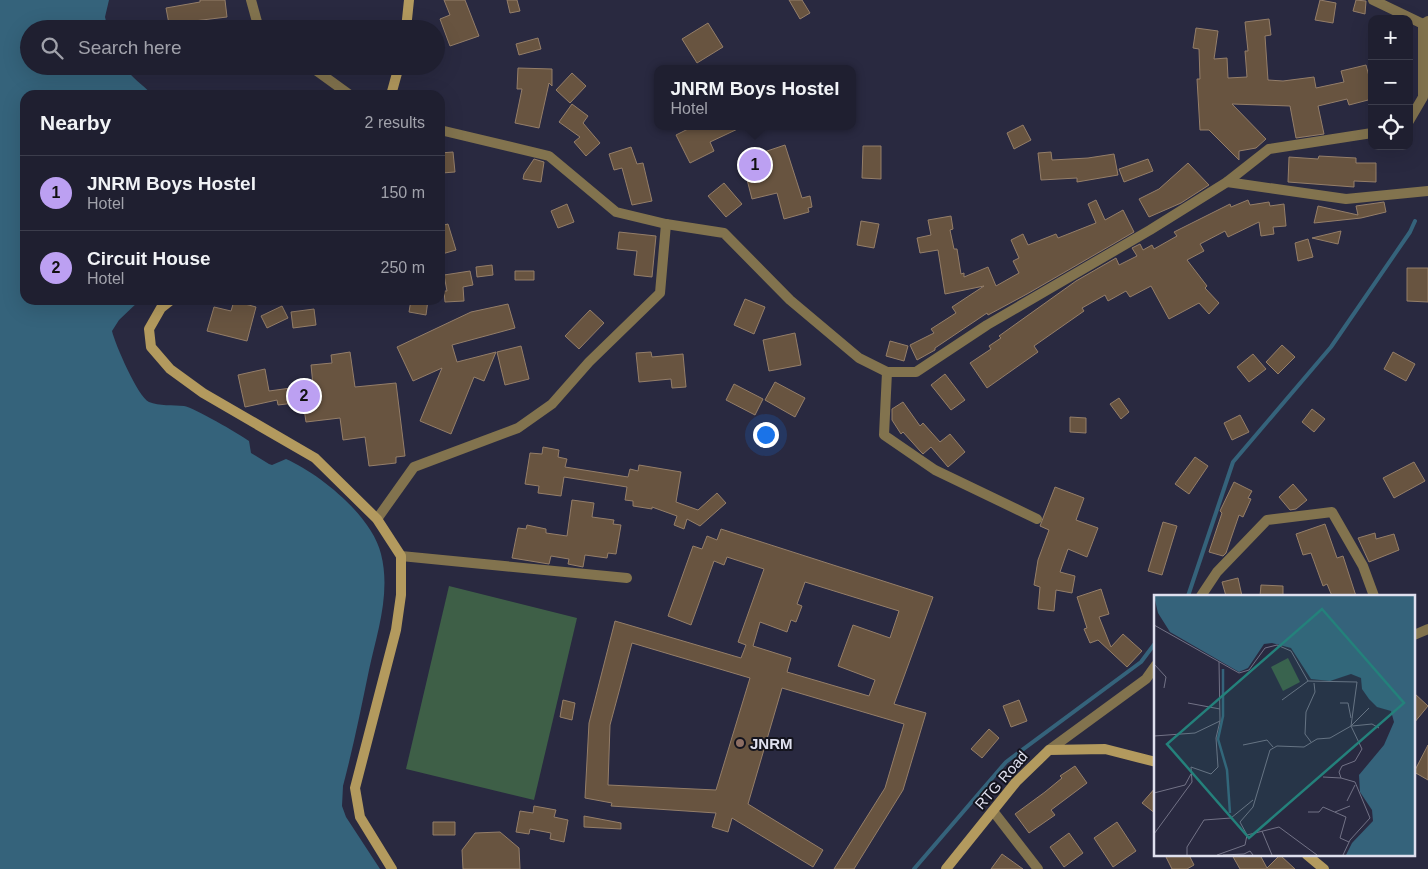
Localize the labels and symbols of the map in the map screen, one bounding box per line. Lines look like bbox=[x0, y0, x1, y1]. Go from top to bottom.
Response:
pin: 1 bbox=[739, 146, 771, 184]
pin: 2 bbox=[288, 377, 320, 415]
your location bbox=[753, 422, 779, 448]
inset map bbox=[1154, 595, 1416, 856]
place label: JNRM bbox=[750, 735, 793, 752]
marker: JNRM bbox=[734, 737, 746, 749]
street label: RTG Road bbox=[971, 747, 1031, 813]

